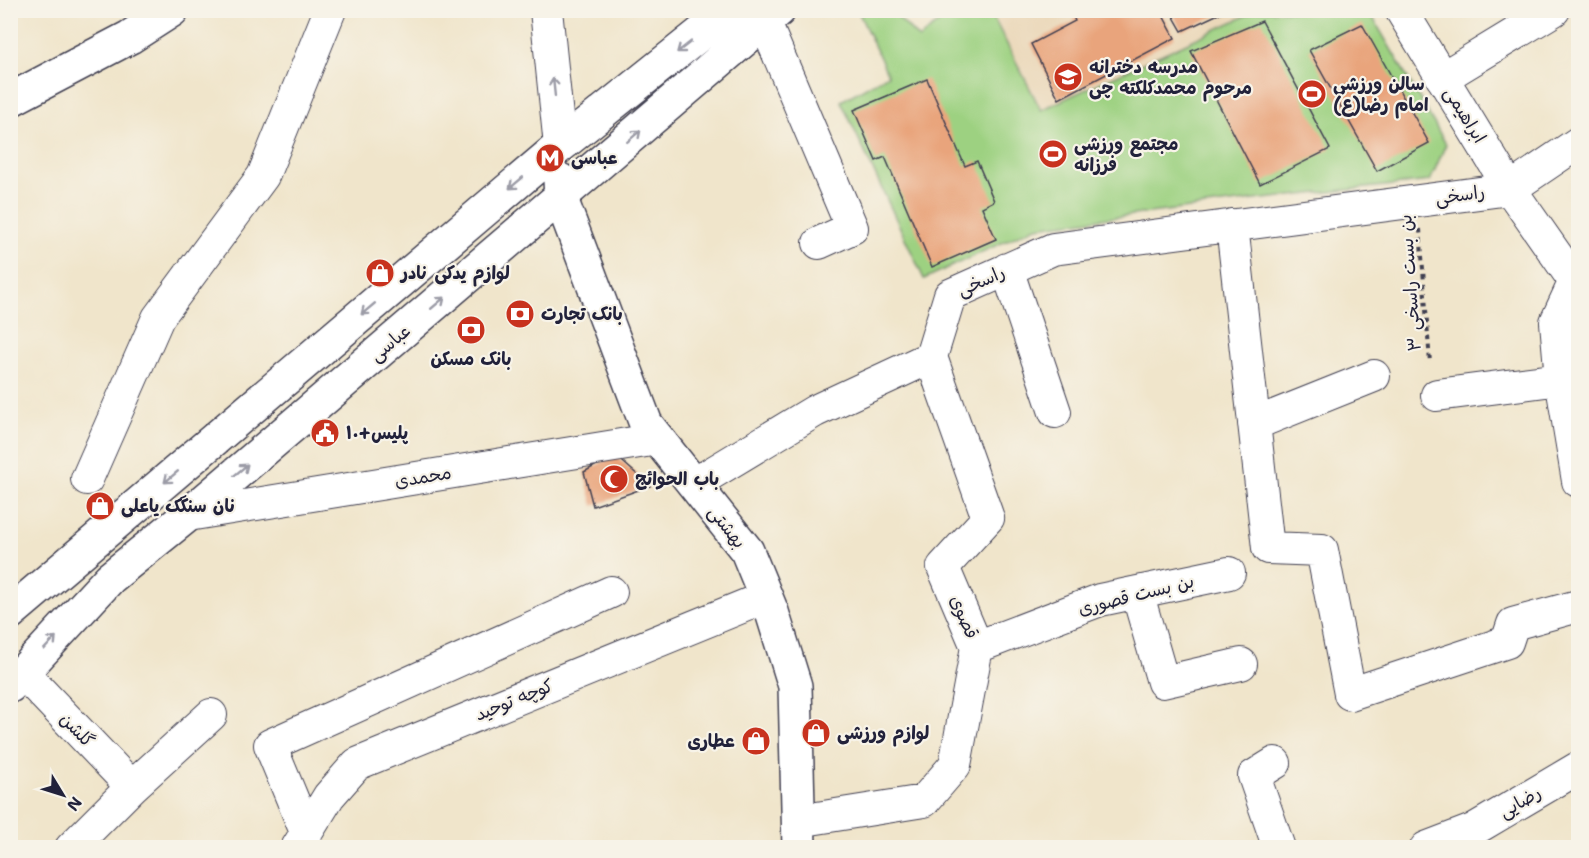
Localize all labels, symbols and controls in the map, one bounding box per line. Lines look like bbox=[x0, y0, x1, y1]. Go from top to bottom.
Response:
one-way arrow bbox=[676, 41, 692, 54]
place label: مدرسه دخترانه مرحوم محمدکلکته چی bbox=[1089, 55, 1252, 102]
school or university icon: مدرسه دخترانه مرحوم محمدکلکته چی bbox=[1052, 61, 1084, 93]
place label: سالن ورزشی امام رضا(ع) bbox=[1333, 72, 1429, 119]
one-way arrow bbox=[548, 78, 559, 98]
sports icon: سالن ورزشی امام رضا(ع) bbox=[1296, 78, 1328, 110]
street label: ابراهیمی bbox=[1438, 82, 1492, 148]
one-way arrow bbox=[626, 129, 642, 142]
place label: مجتمع ورزشی فرزانه bbox=[1074, 132, 1179, 177]
sports icon: مجتمع ورزشی فرزانه bbox=[1037, 138, 1069, 170]
metro station icon: عباسی bbox=[534, 142, 566, 174]
place label: عباسی bbox=[571, 146, 618, 170]
one-way arrow bbox=[509, 176, 524, 190]
street label: راسخی bbox=[1434, 180, 1486, 210]
street label: بن بست راسخی ۳ bbox=[1393, 214, 1427, 352]
shop icon: لوازم یدکی نادر bbox=[364, 257, 396, 289]
street label: راسخی bbox=[953, 260, 1009, 302]
place label: لوازم یدکی نادر bbox=[399, 261, 510, 287]
one-way arrow bbox=[430, 296, 445, 310]
bank icon: بانک تجارت bbox=[504, 298, 536, 330]
place label: بانک تجارت bbox=[541, 302, 623, 326]
one-way arrow bbox=[360, 303, 376, 316]
bank icon: بانک مسکن bbox=[455, 314, 487, 346]
street label: عباسى bbox=[364, 319, 416, 367]
place label: بانک مسکن bbox=[431, 347, 511, 371]
public building icon: پلیس+۱۰ bbox=[309, 417, 341, 449]
place label: پلیس+۱۰ bbox=[346, 421, 409, 445]
street label: محمدی bbox=[393, 461, 453, 493]
one-way arrow bbox=[233, 463, 248, 477]
mosque icon: باب الحوائج bbox=[598, 463, 630, 495]
place label: باب الحوائج bbox=[635, 467, 719, 491]
one-way arrow bbox=[164, 470, 179, 484]
shop icon: نان سنگک یاعلی bbox=[84, 490, 116, 522]
place label: نان سنگک یاعلی bbox=[121, 494, 235, 518]
street label: بهشتی bbox=[703, 501, 751, 553]
street label: بن بست قصوری bbox=[1076, 569, 1196, 621]
street label: قصوی bbox=[944, 592, 984, 642]
one-way arrow bbox=[43, 636, 57, 651]
street label: کوچه توحید bbox=[471, 673, 557, 727]
street label: گلشن bbox=[54, 707, 100, 753]
shop icon: لوازم ورزشی bbox=[800, 717, 832, 749]
place label: لوازم ورزشی bbox=[837, 721, 929, 747]
shop icon: عطاری bbox=[740, 725, 772, 757]
place label: عطاری bbox=[687, 729, 735, 753]
north arrow bbox=[33, 765, 93, 825]
street label: رضایی bbox=[1495, 780, 1545, 824]
text: N bbox=[62, 792, 87, 815]

